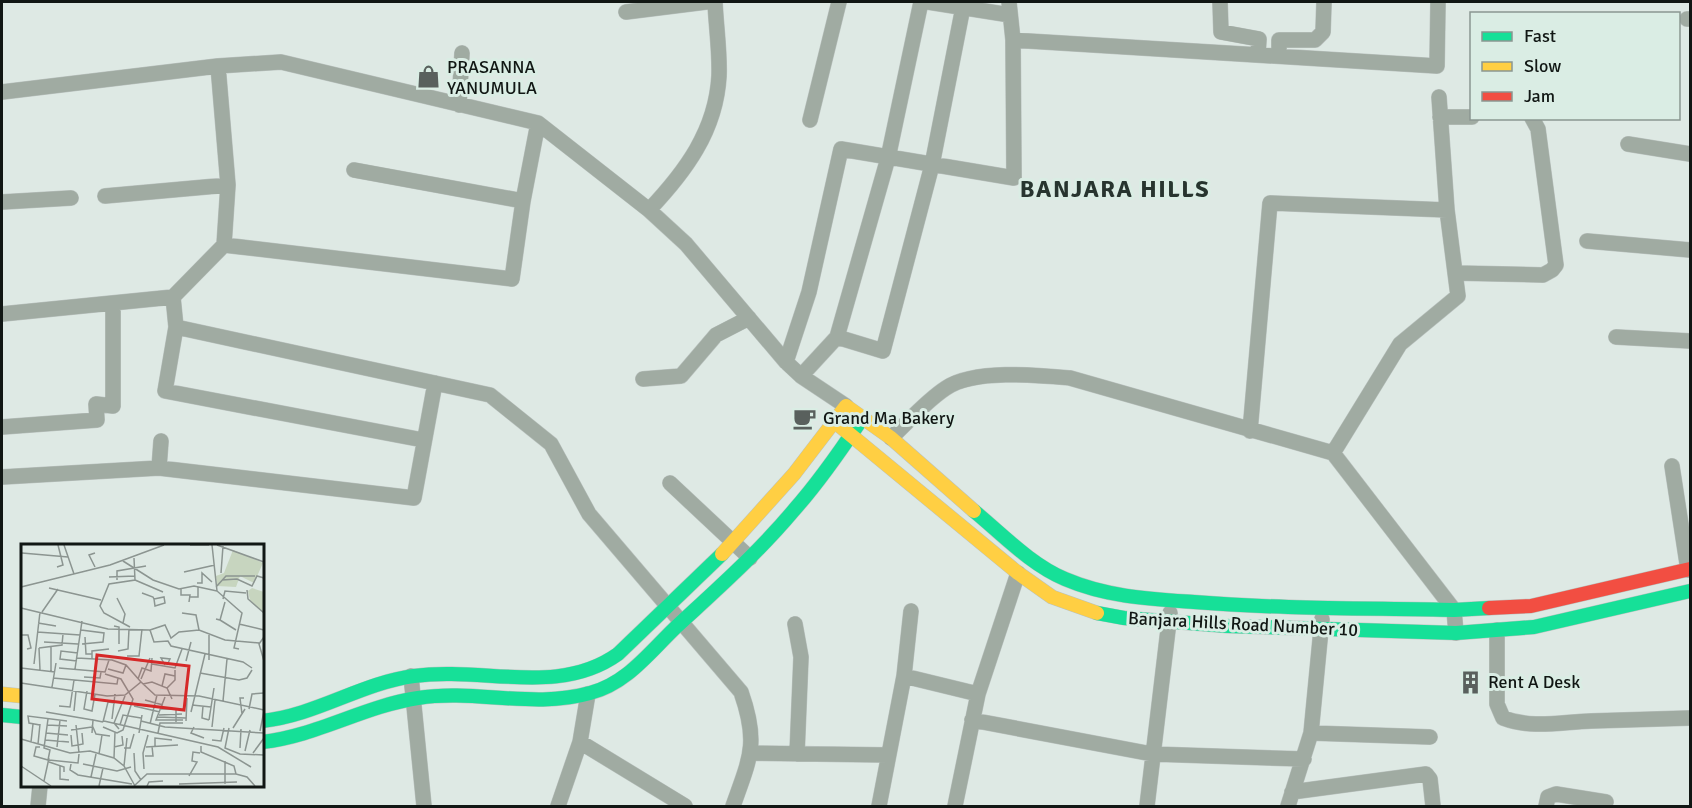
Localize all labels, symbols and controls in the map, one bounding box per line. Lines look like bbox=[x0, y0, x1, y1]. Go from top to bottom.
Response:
legend bbox=[1470, 12, 1680, 120]
text: Fast bbox=[1524, 25, 1556, 47]
text: Slow bbox=[1524, 55, 1561, 77]
place label: PRASANNA YANUMULA bbox=[447, 56, 537, 99]
shop icon: PRASANNA YANUMULA bbox=[416, 64, 442, 90]
text: Jam bbox=[1524, 85, 1555, 107]
district label: BANJARA HILLS bbox=[1020, 174, 1210, 204]
cafe icon: Grand Ma Bakery bbox=[792, 405, 818, 431]
place label: Grand Ma Bakery bbox=[823, 407, 955, 429]
inset map bbox=[21, 544, 264, 787]
street label: Banjara Hills Road Number 10 bbox=[1127, 607, 1359, 641]
building icon: Rent A Desk bbox=[1457, 669, 1483, 695]
place label: Rent A Desk bbox=[1488, 671, 1580, 693]

